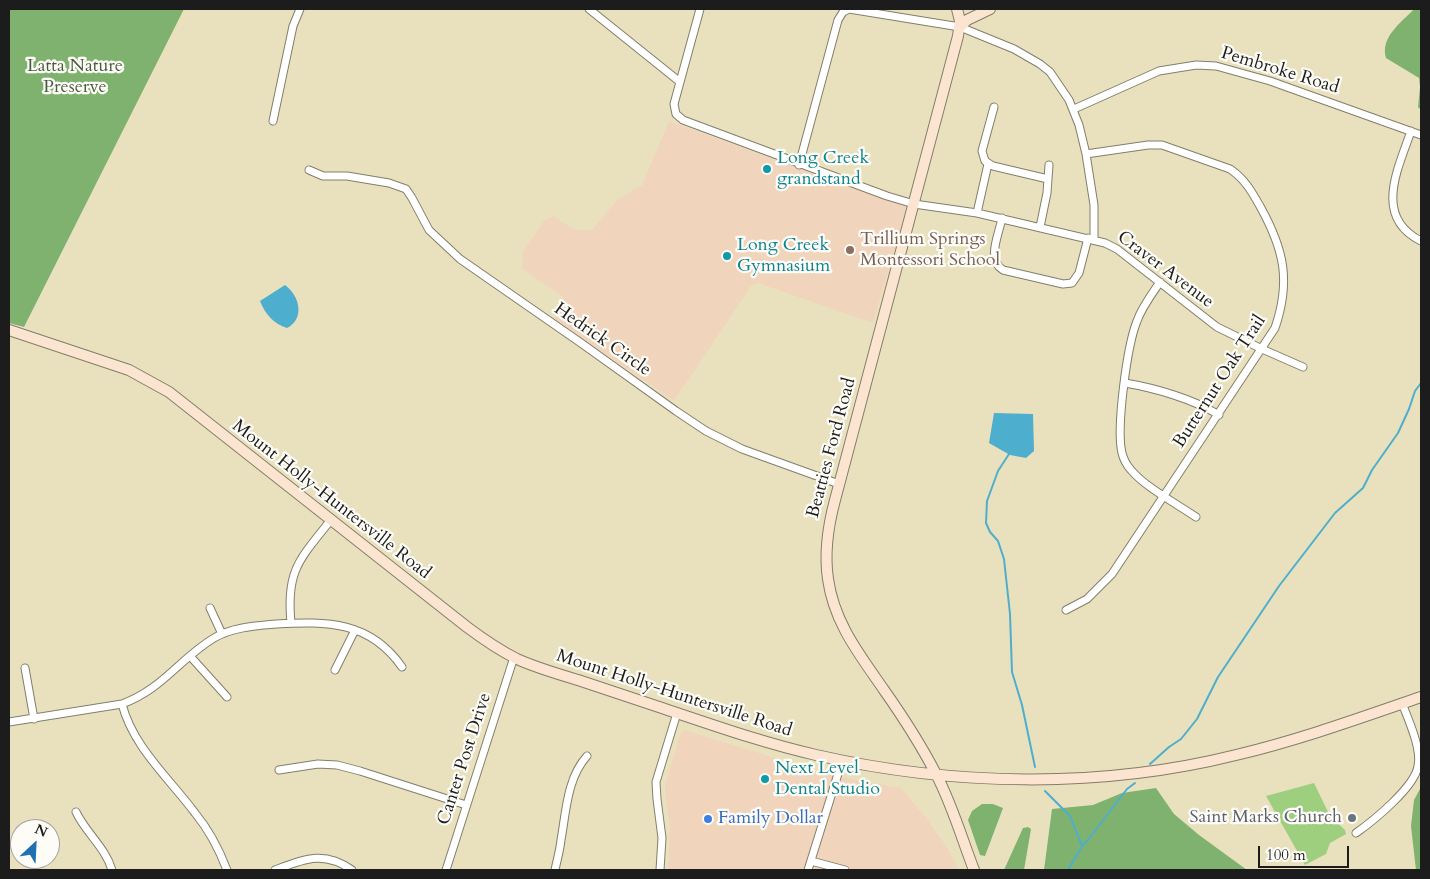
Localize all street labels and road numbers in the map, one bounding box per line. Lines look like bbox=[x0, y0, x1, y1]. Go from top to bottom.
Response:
street label: Pembroke Road bbox=[1218, 43, 1342, 99]
street label: Craver Avenue bbox=[1113, 227, 1217, 313]
street label: Hedrick Circle bbox=[549, 299, 655, 381]
street label: Butternut Oak Trail bbox=[1169, 312, 1271, 452]
street label: Beatties Ford Road bbox=[803, 376, 861, 520]
street label: Mount Holly-Huntersville Road bbox=[227, 416, 435, 584]
street label: Mount Holly-Huntersville Road bbox=[554, 646, 794, 742]
street label: Canter Post Drive bbox=[433, 690, 497, 828]

